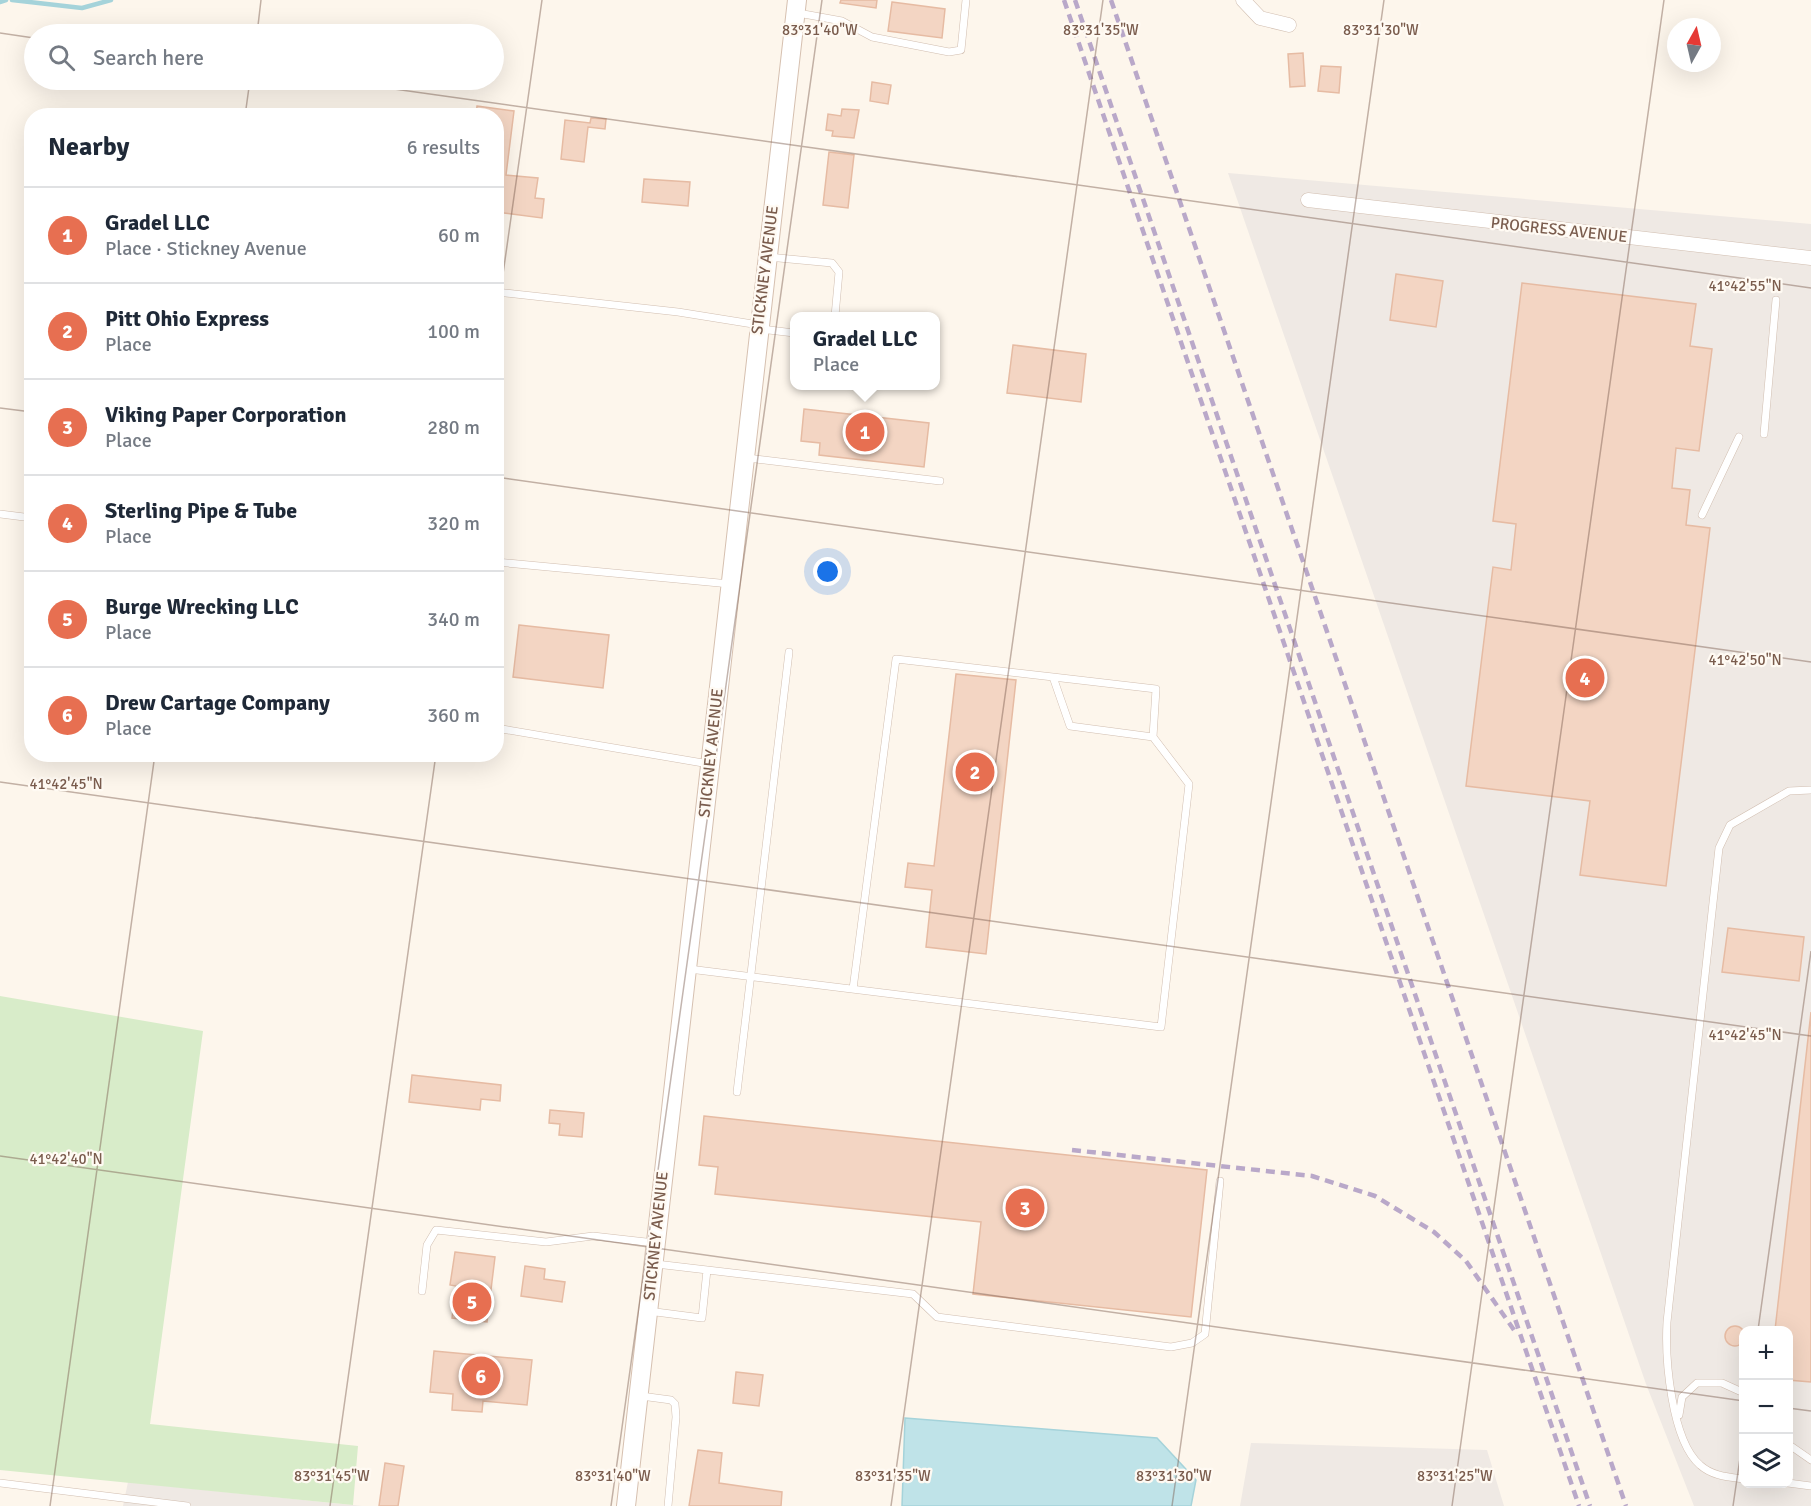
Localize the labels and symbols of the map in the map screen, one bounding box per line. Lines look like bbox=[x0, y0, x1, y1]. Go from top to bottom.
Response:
north arrow bbox=[1667, 18, 1721, 72]
text: 83°31'40"W bbox=[782, 21, 858, 39]
text: 83°31'35"W bbox=[1063, 21, 1139, 39]
text: 83°31'30"W bbox=[1343, 21, 1419, 39]
street label: STICKNEY AVENUE bbox=[747, 204, 783, 336]
street label: PROGRESS AVENUE bbox=[1490, 213, 1628, 247]
text: 41°42'55"N bbox=[1708, 277, 1782, 295]
pin: 1 bbox=[846, 410, 884, 454]
your location bbox=[813, 557, 842, 586]
text: 41°42'50"N bbox=[1708, 651, 1782, 669]
pin: 4 bbox=[1566, 656, 1604, 700]
street label: STICKNEY AVENUE bbox=[694, 688, 728, 818]
pin: 2 bbox=[956, 750, 994, 794]
text: 41°42'45"N bbox=[29, 775, 103, 793]
text: 41°42'45"N bbox=[1708, 1026, 1782, 1044]
text: 41°42'40"N bbox=[29, 1150, 103, 1168]
street label: STICKNEY AVENUE bbox=[639, 1171, 673, 1301]
pin: 3 bbox=[1006, 1186, 1044, 1230]
pin: 5 bbox=[452, 1280, 492, 1324]
pin: 6 bbox=[462, 1354, 500, 1398]
text: 83°31'45"W bbox=[294, 1467, 370, 1485]
text: 83°31'40"W bbox=[575, 1467, 651, 1485]
text: 83°31'35"W bbox=[855, 1467, 931, 1485]
text: 83°31'30"W bbox=[1136, 1467, 1212, 1485]
text: 83°31'25"W bbox=[1417, 1467, 1493, 1485]

